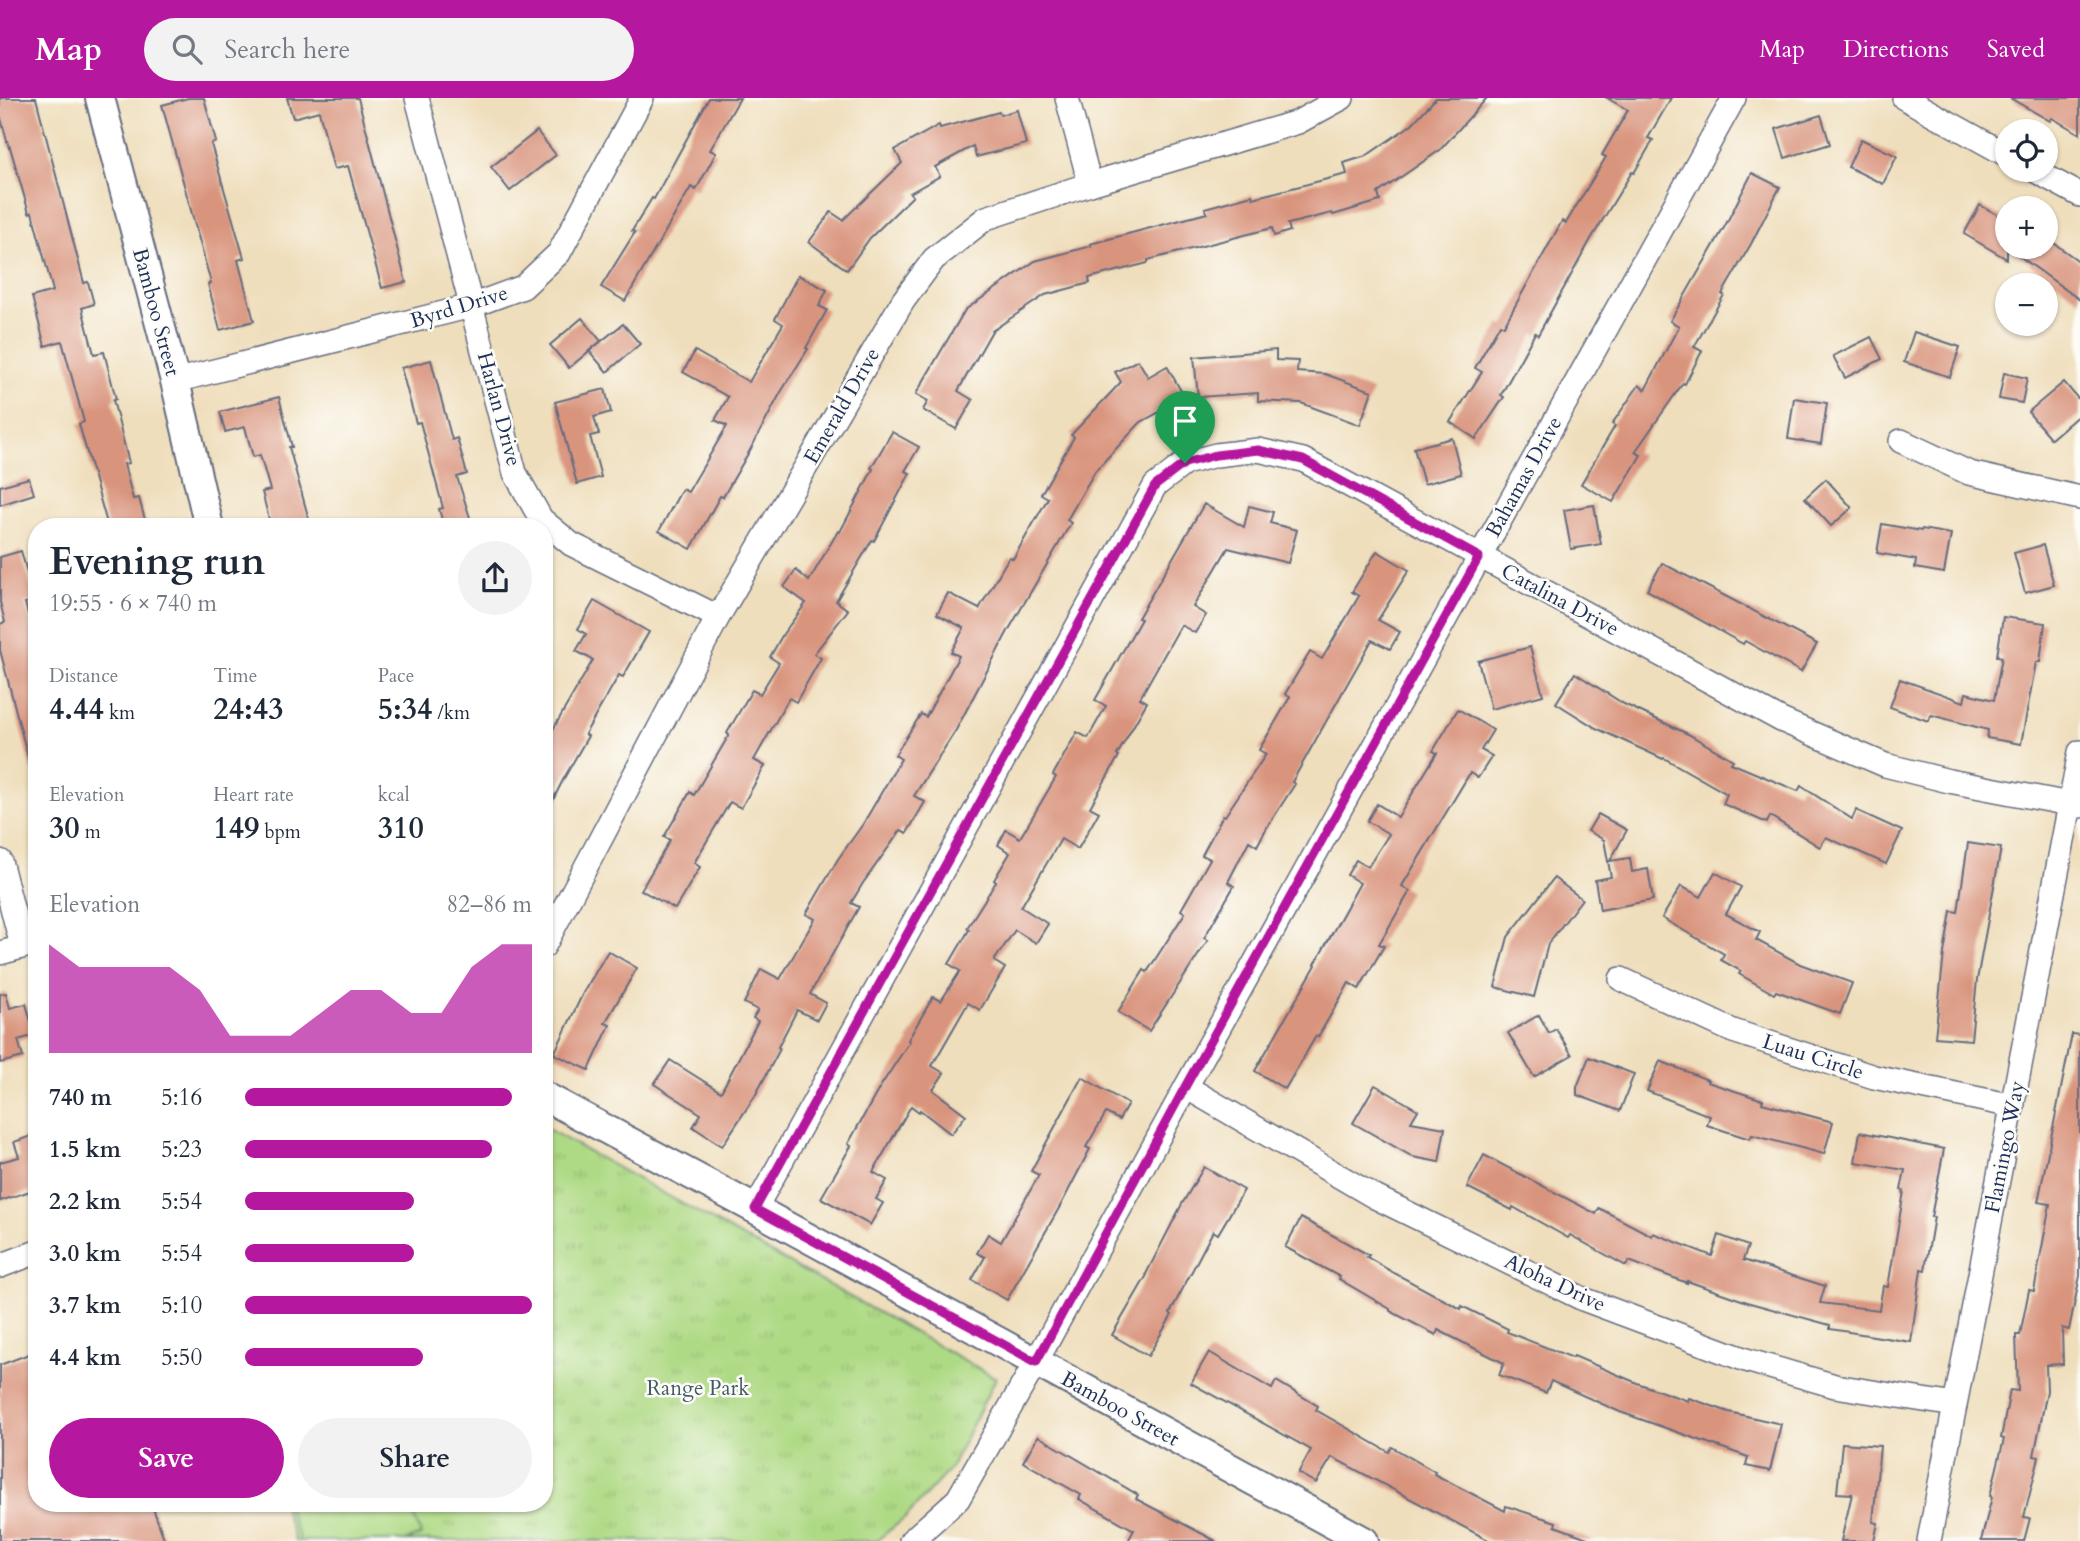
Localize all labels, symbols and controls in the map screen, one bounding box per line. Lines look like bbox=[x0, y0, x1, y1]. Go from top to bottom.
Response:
search box bbox=[144, 18, 634, 81]
text: Map bbox=[35, 27, 102, 72]
icon: search bbox=[168, 30, 206, 68]
text: Search here bbox=[224, 32, 350, 67]
text: Map bbox=[1759, 33, 1805, 66]
text: Directions bbox=[1843, 33, 1949, 66]
text: Saved bbox=[1987, 33, 2045, 66]
map controls bbox=[1995, 119, 2058, 336]
button: locate bbox=[1995, 119, 2058, 182]
button: + bbox=[1995, 196, 2058, 259]
street label: Bamboo Street bbox=[125, 245, 187, 379]
button: − bbox=[1995, 273, 2058, 336]
street label: Byrd Drive bbox=[407, 278, 511, 336]
street label: Emerald Drive bbox=[797, 342, 887, 470]
street label: Harlan Drive bbox=[470, 349, 528, 469]
pin bbox=[1155, 391, 1215, 463]
icon: arrive bbox=[1166, 402, 1204, 440]
street label: Bahamas Drive bbox=[1479, 411, 1569, 543]
text: Evening run bbox=[49, 536, 265, 588]
button: share bbox=[458, 541, 532, 615]
street label: Catalina Drive bbox=[1496, 557, 1624, 643]
text: 19:55 · 6 × 740 m bbox=[49, 588, 217, 619]
text: Distance bbox=[49, 663, 118, 689]
text: Time bbox=[213, 663, 257, 689]
text: Pace bbox=[378, 663, 414, 689]
text: 4.44 bbox=[49, 689, 104, 730]
text: 24:43 bbox=[213, 689, 284, 730]
text: 5:34 bbox=[378, 689, 432, 730]
text: km bbox=[104, 700, 135, 726]
text: /km bbox=[432, 700, 470, 726]
text: Elevation bbox=[49, 782, 124, 808]
text: Heart rate bbox=[213, 782, 294, 808]
text: kcal bbox=[378, 782, 410, 808]
text: 30 bbox=[49, 808, 80, 849]
text: 149 bbox=[213, 808, 259, 849]
text: 310 bbox=[378, 808, 424, 849]
text: m bbox=[80, 819, 101, 845]
text: bpm bbox=[259, 819, 301, 845]
text: Elevation bbox=[49, 889, 140, 920]
text: 82–86 m bbox=[447, 889, 532, 920]
street label: Luau Circle bbox=[1759, 1027, 1867, 1087]
street label: Flamingo Way bbox=[1978, 1078, 2032, 1216]
text: 740 m bbox=[49, 1082, 112, 1113]
text: 5:16 bbox=[161, 1082, 202, 1113]
text: 1.5 km bbox=[49, 1134, 121, 1165]
text: 5:23 bbox=[161, 1134, 202, 1165]
text: 2.2 km bbox=[49, 1186, 121, 1217]
text: 5:54 bbox=[161, 1186, 202, 1217]
text: 3.0 km bbox=[49, 1238, 121, 1269]
text: 5:54 bbox=[161, 1238, 202, 1269]
street label: Aloha Drive bbox=[1500, 1247, 1610, 1319]
text: 3.7 km bbox=[49, 1290, 121, 1321]
text: 5:10 bbox=[161, 1290, 202, 1321]
text: 4.4 km bbox=[49, 1342, 121, 1373]
text: 5:50 bbox=[161, 1342, 202, 1373]
street label: Bamboo Street bbox=[1056, 1365, 1185, 1454]
park label: Range Park bbox=[647, 1374, 750, 1403]
button: Save bbox=[49, 1418, 284, 1498]
button: Share bbox=[298, 1418, 532, 1498]

